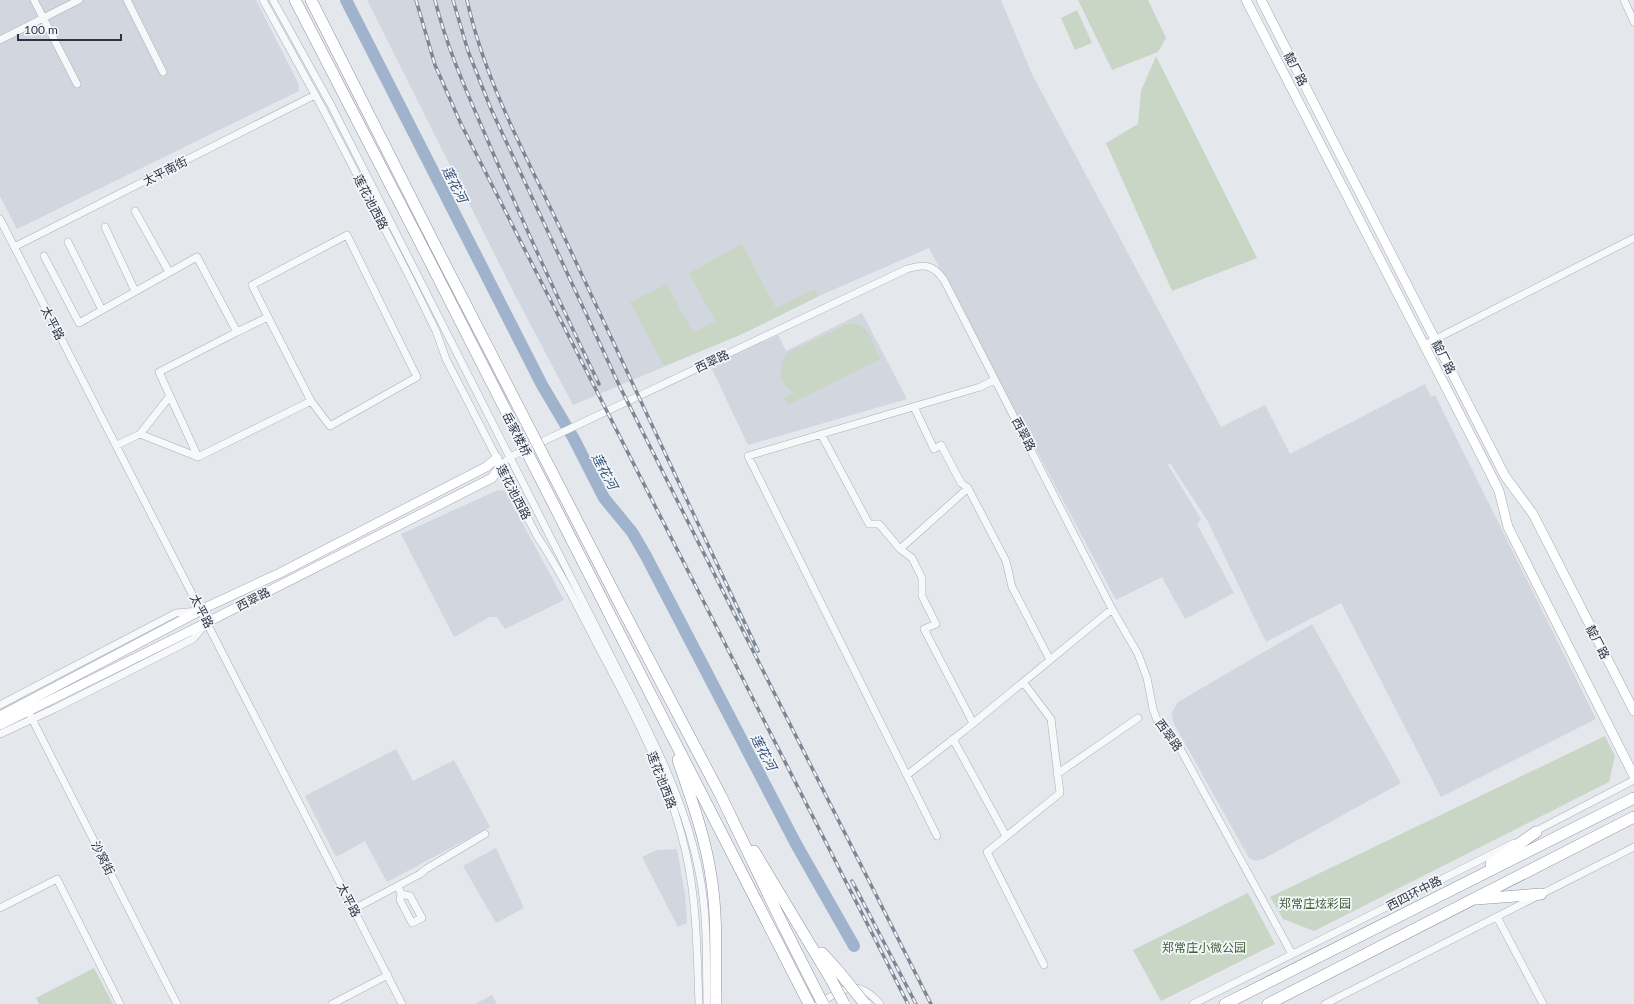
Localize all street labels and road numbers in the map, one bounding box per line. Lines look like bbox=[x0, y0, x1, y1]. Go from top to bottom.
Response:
street label: 靛厂路 bbox=[1281, 50, 1311, 88]
street label: 太平南街 bbox=[140, 153, 190, 189]
street label: 莲花池西路 bbox=[351, 172, 391, 232]
street label: 太平路 bbox=[38, 304, 68, 342]
street label: 靛厂路 bbox=[1429, 338, 1459, 376]
street label: 西翠路 bbox=[693, 347, 731, 375]
street label: 岳家楼桥 bbox=[499, 409, 535, 459]
street label: 西翠路 bbox=[1009, 415, 1039, 453]
street label: 莲花池西路 bbox=[494, 462, 534, 522]
street label: 西翠路 bbox=[234, 584, 272, 614]
street label: 太平路 bbox=[187, 592, 217, 630]
street label: 靛厂路 bbox=[1583, 623, 1613, 661]
street label: 西翠路 bbox=[1152, 716, 1186, 754]
street label: 莲花池西路 bbox=[644, 749, 680, 811]
street label: 沙窝街 bbox=[88, 839, 118, 877]
street label: 西四环中路 bbox=[1384, 873, 1444, 913]
street label: 太平路 bbox=[334, 881, 364, 919]

